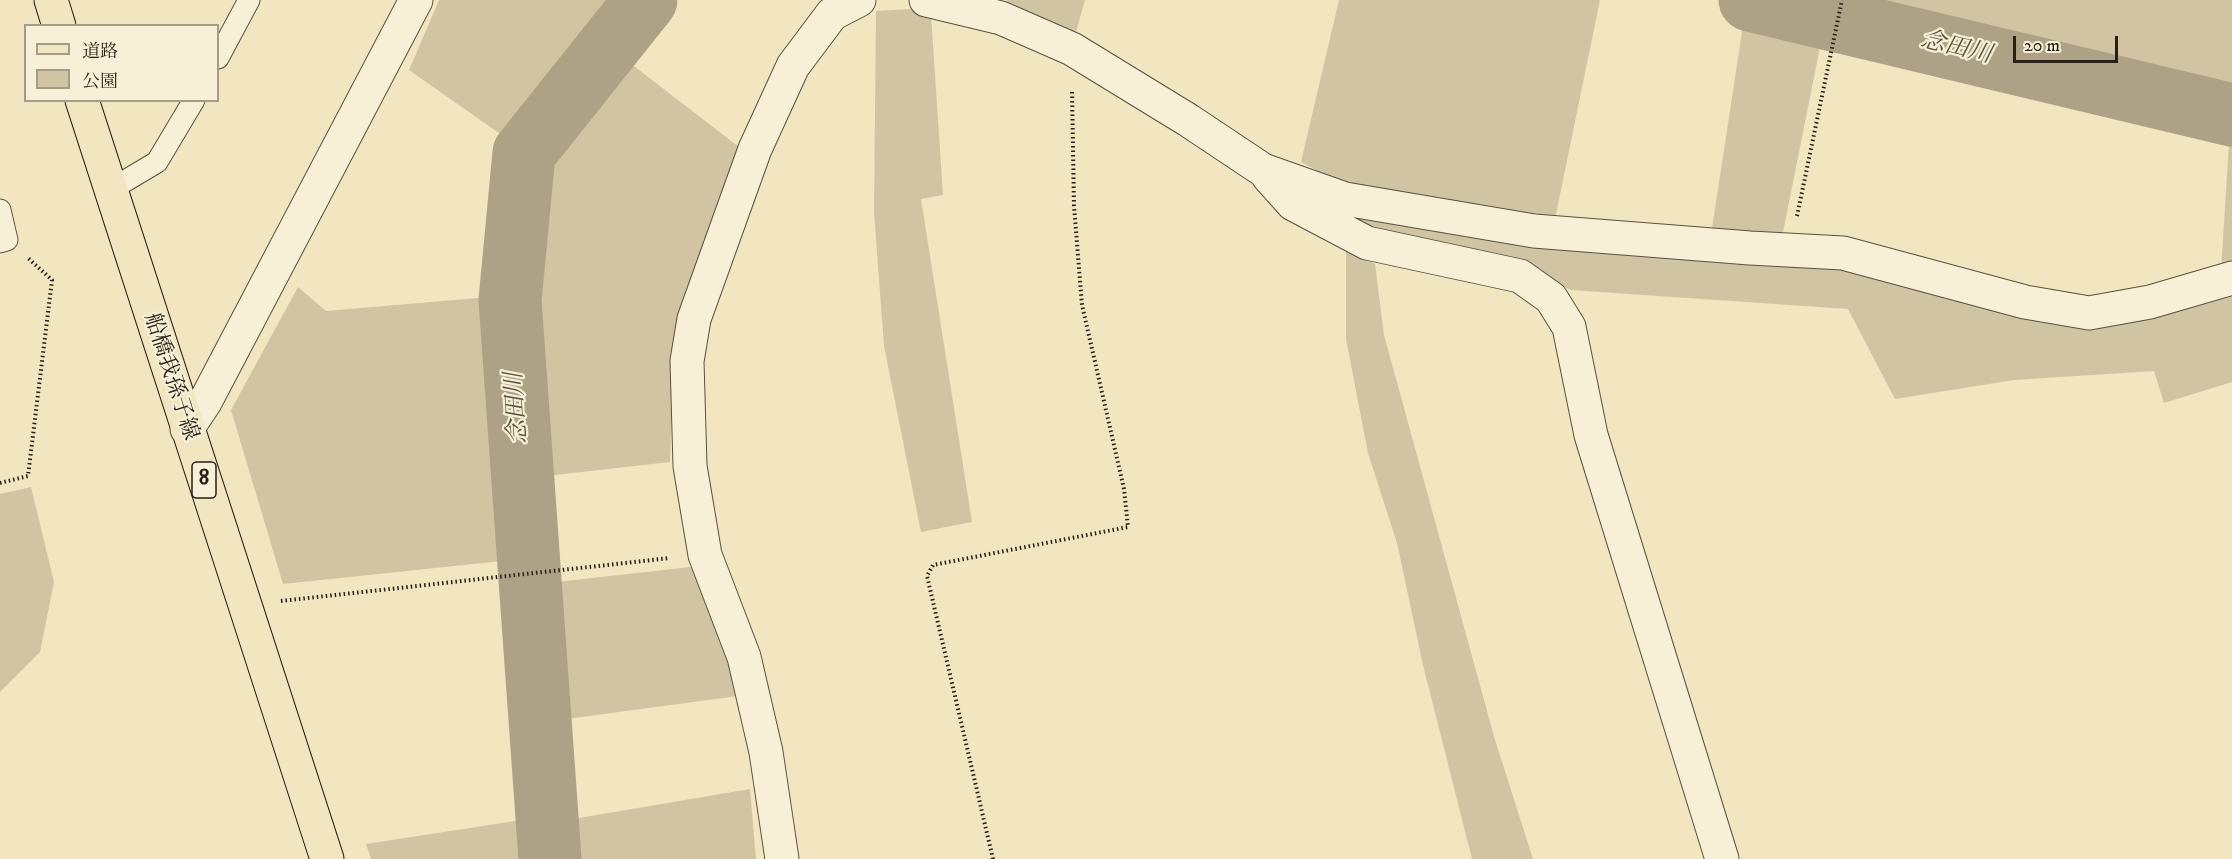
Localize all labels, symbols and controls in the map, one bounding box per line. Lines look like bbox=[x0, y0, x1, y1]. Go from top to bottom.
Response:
legend bbox=[24, 24, 219, 102]
scale bar bbox=[2016, 24, 2121, 62]
water label: 念田川 bbox=[1918, 27, 1994, 71]
text: 20 m bbox=[2024, 35, 2060, 57]
text: 道路 bbox=[82, 41, 118, 63]
text: 公園 bbox=[82, 71, 118, 93]
street label: 船橋我孫子線 bbox=[137, 310, 203, 444]
water label: 念田川 bbox=[501, 371, 535, 445]
road number: 8 bbox=[192, 462, 216, 498]

